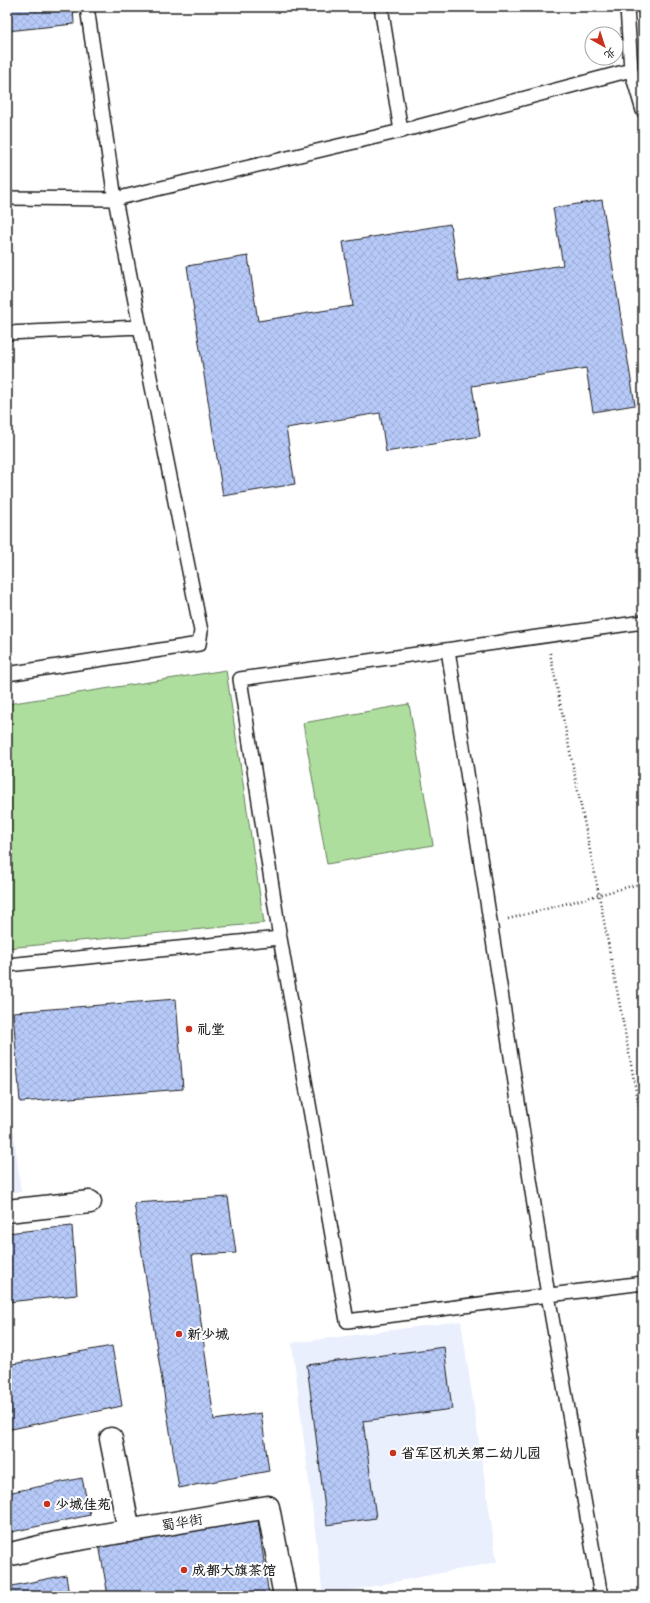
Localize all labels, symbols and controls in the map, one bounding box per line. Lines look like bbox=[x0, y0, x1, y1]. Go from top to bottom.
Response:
north arrow bbox=[584, 26, 624, 66]
text: 北 bbox=[600, 43, 620, 64]
place label: 礼堂 bbox=[197, 1017, 225, 1042]
marker: 礼堂 bbox=[184, 1024, 194, 1034]
place label: 新少城 bbox=[187, 1322, 229, 1347]
marker: 新少城 bbox=[174, 1329, 184, 1339]
place label: 省军区机关第二幼儿园 bbox=[401, 1441, 541, 1466]
marker: 省军区机关第二幼儿园 bbox=[388, 1448, 398, 1458]
place label: 少城佳苑 bbox=[55, 1492, 111, 1517]
marker: 少城佳苑 bbox=[42, 1499, 52, 1509]
street label: 蜀华街 bbox=[159, 1507, 205, 1538]
place label: 成都大旗茶馆 bbox=[192, 1558, 276, 1583]
marker: 成都大旗茶馆 bbox=[179, 1565, 189, 1575]

